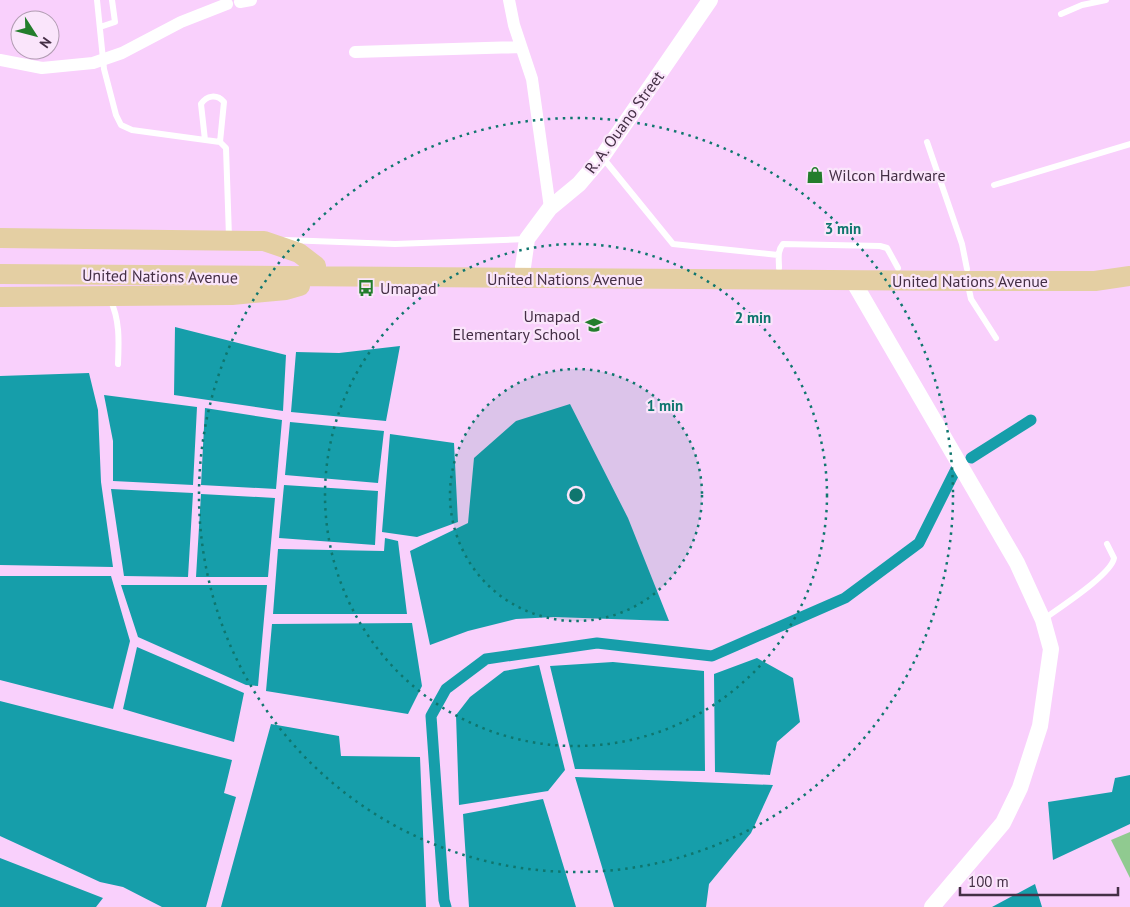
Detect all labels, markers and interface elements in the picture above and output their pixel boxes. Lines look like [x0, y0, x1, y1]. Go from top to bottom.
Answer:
north arrow [10, 10, 60, 60]
text: N [36, 34, 56, 52]
street label: R. A. Ouano Street [580, 66, 668, 177]
shop icon: Wilcon Hardware [805, 165, 825, 185]
place label: Wilcon Hardware [829, 165, 946, 185]
text: 3 min [825, 219, 861, 238]
street label: United Nations Avenue [82, 265, 238, 287]
street label: United Nations Avenue [487, 269, 643, 289]
street label: United Nations Avenue [892, 271, 1048, 291]
bus stop icon: Umapad [356, 278, 376, 298]
place label: Umapad [380, 278, 437, 298]
place label: Umapad Elementary School [453, 306, 580, 344]
text: 2 min [735, 308, 771, 327]
school or university icon: Umapad Elementary School [584, 315, 604, 335]
text: 1 min [647, 396, 683, 415]
centre of rings [567, 486, 585, 504]
scale bar [960, 864, 1118, 896]
text: 100 m [968, 872, 1009, 891]

